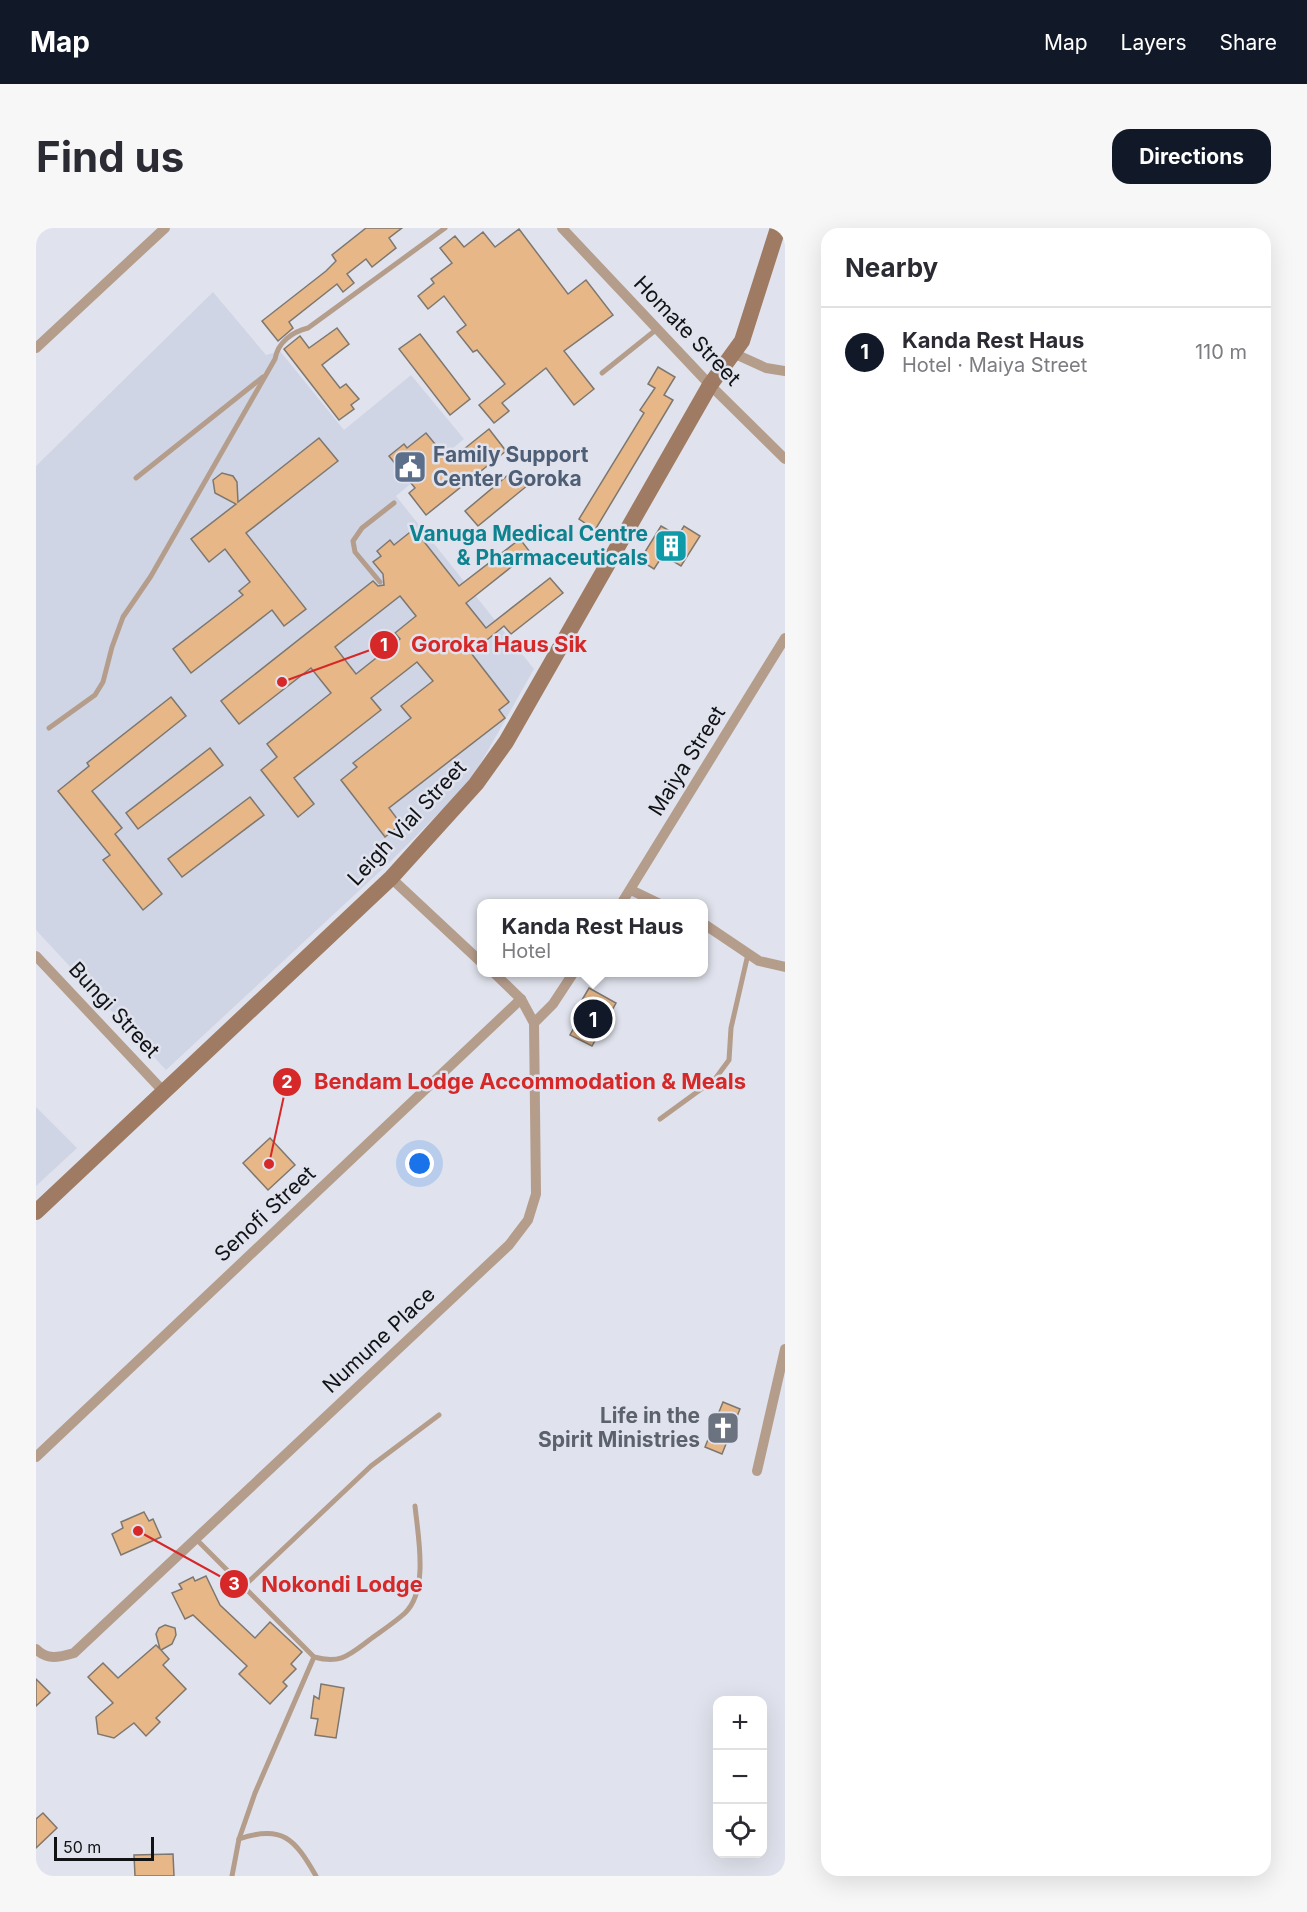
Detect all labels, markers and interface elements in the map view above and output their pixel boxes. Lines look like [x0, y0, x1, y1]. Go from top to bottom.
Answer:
text: Map [30, 25, 90, 59]
text: Map [1044, 30, 1088, 55]
text: Layers [1121, 30, 1187, 55]
text: Share [1220, 30, 1277, 55]
button: Directions [1112, 129, 1271, 184]
text: Find us [36, 131, 184, 182]
text: Nearby [845, 252, 938, 283]
street label: Homate Street [629, 271, 746, 391]
text: Kanda Rest Haus [902, 327, 1084, 353]
text: 1 [860, 340, 869, 364]
text: 110 m [1195, 340, 1247, 364]
text: Hotel · Maiya Street [902, 353, 1087, 377]
place label: Family Support Center Goroka [433, 442, 589, 491]
public building icon: Family Support Center Goroka [392, 449, 428, 485]
place label: Vanuga Medical Centre & Pharmaceuticals [409, 521, 648, 570]
building icon: Vanuga Medical Centre & Pharmaceuticals [653, 528, 689, 564]
callout: Goroka Haus Sik [369, 625, 600, 665]
text: Goroka Haus Sik [411, 631, 587, 657]
text: 1 [380, 634, 388, 655]
street label: Maiya Street [643, 701, 730, 820]
street label: Leigh Vial Street [342, 755, 471, 890]
popup [477, 899, 708, 977]
text: Kanda Rest Haus [501, 913, 684, 939]
text: Hotel [501, 939, 551, 963]
street label: Bungi Street [64, 957, 165, 1063]
pin: 1 [574, 996, 612, 1042]
callout: Bendam Lodge Accommodation & Meals [272, 1062, 758, 1102]
text: Bendam Lodge Accommodation & Meals [314, 1068, 746, 1094]
text: 2 [281, 1071, 293, 1092]
your location [405, 1149, 434, 1178]
street label: Senofi Street [209, 1161, 320, 1267]
street label: Numune Place [317, 1281, 440, 1398]
place label: Life in the Spirit Ministries [538, 1403, 700, 1452]
church icon: Life in the Spirit Ministries [705, 1410, 741, 1446]
callout: Nokondi Lodge [219, 1564, 434, 1604]
text: Nokondi Lodge [261, 1571, 423, 1597]
text: 3 [228, 1573, 240, 1594]
map controls [713, 1696, 767, 1858]
button: + [713, 1696, 767, 1750]
button: − [713, 1750, 767, 1804]
button: locate [713, 1804, 767, 1858]
scale bar [54, 1834, 154, 1862]
text: 50 m [63, 1837, 101, 1857]

